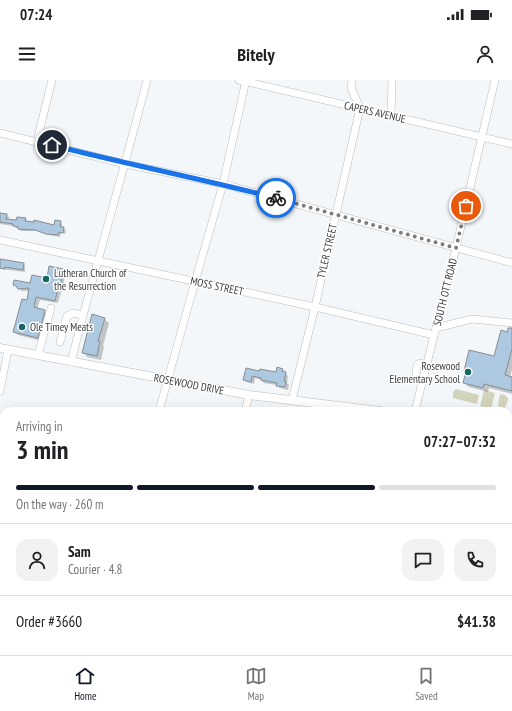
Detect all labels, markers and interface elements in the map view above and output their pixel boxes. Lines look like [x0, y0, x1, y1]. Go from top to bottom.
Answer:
text: 07:24 [20, 5, 52, 24]
icon: menu [16, 43, 38, 65]
text: Bitely [237, 43, 275, 66]
icon: person [474, 43, 496, 65]
street label: CAPERS AVENUE [343, 98, 407, 126]
pin [35, 128, 69, 162]
icon: home [41, 134, 63, 156]
courier [256, 178, 296, 218]
icon: bike [265, 187, 287, 209]
pin [449, 189, 483, 223]
icon: bag [455, 195, 477, 217]
street label: TYLER STREET [314, 222, 340, 280]
street label: SOUTH OTT ROAD [430, 257, 460, 327]
place label: Lutheran Church of the Resurrection [54, 266, 128, 293]
marker: Lutheran Church of the Resurrection [41, 274, 51, 284]
street label: MOSS STREET [189, 274, 245, 298]
place label: Ole Timey Meats [30, 320, 93, 334]
marker: Ole Timey Meats [17, 322, 27, 332]
place label: Rosewood Elementary School [390, 359, 460, 386]
marker: Rosewood Elementary School [463, 367, 473, 377]
street label: ROSEWOOD DRIVE [153, 370, 226, 398]
text: Arriving in [16, 418, 63, 435]
text: 07:27–07:32 [424, 432, 496, 451]
text: 3 min [16, 433, 69, 466]
text: On the way · 260 m [16, 496, 103, 513]
button: person [16, 539, 58, 581]
button: chat [402, 539, 444, 581]
button: phone [454, 539, 496, 581]
text: Sam [68, 542, 91, 561]
text: Courier · 4.8 [68, 561, 122, 578]
text: Order #3660 [16, 612, 82, 631]
text: $41.38 [457, 612, 496, 631]
tab: Home [74, 665, 97, 703]
tab: Map [245, 665, 267, 703]
tab: Saved [415, 665, 438, 703]

